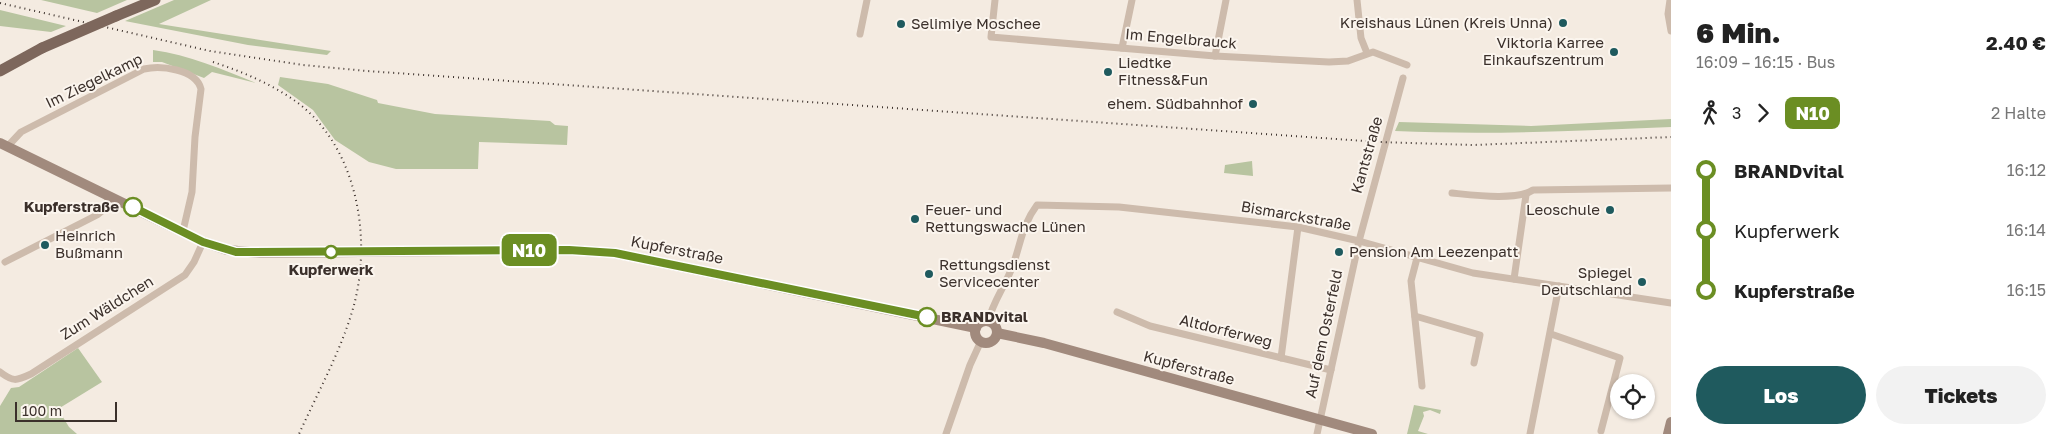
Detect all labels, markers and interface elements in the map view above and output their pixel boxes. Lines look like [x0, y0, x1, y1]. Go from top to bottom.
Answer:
place label: Kreishaus Lünen (Kreis Unna) [1340, 13, 1553, 31]
place label: Selimiye Moschee [911, 14, 1041, 32]
text: 6 Min. [1696, 16, 1781, 49]
marker: Kreishaus Lünen (Kreis Unna) [1557, 17, 1569, 29]
marker: Selimiye Moschee [895, 18, 907, 30]
street label: Im Engelbrauck [1125, 24, 1238, 52]
text: 2.40 € [1986, 31, 2046, 54]
place label: Viktoria Karree Einkaufszentrum [1483, 33, 1604, 68]
marker: Viktoria Karree Einkaufszentrum [1608, 46, 1620, 58]
street label: Im Ziegelkamp [42, 49, 145, 111]
text: 16:09 – 16:15 · Bus [1696, 52, 1835, 72]
place label: Liedtke Fitness&Fun [1118, 53, 1208, 88]
marker: Liedtke Fitness&Fun [1102, 66, 1114, 78]
place label: ehem. Südbahnhof [1107, 94, 1244, 112]
marker: ehem. Südbahnhof [1247, 98, 1259, 110]
icon: walk [1696, 99, 1724, 127]
icon: forward [1749, 99, 1777, 127]
text: N10 [1795, 102, 1830, 124]
text: 3 [1732, 103, 1741, 123]
text: 2 Halte [1991, 103, 2046, 123]
street label: Kantstraße [1346, 114, 1386, 195]
text: BRANDvital [1734, 159, 1844, 182]
text: 16:12 [2007, 160, 2046, 180]
street label: Bismarckstraße [1240, 196, 1353, 234]
place label: Kupferstraße [24, 197, 119, 215]
marker: Kupferstraße [123, 197, 143, 217]
place label: Feuer- und Rettungswache Lünen [925, 200, 1086, 235]
place label: Leoschule [1526, 200, 1600, 218]
marker: Leoschule [1604, 204, 1616, 216]
marker: Feuer- und Rettungswache Lünen [909, 213, 921, 225]
text: Kupferwerk [1734, 219, 1840, 242]
text: 16:14 [2006, 220, 2046, 240]
place label: Heinrich Bußmann [55, 226, 123, 261]
street label: Kupferstraße [630, 231, 725, 267]
line badge: N10 [500, 234, 558, 266]
marker: Heinrich Bußmann [39, 239, 51, 251]
text: N10 [512, 239, 546, 261]
place label: Pension Am Leezenpatt [1349, 242, 1518, 260]
marker: Kupferwerk [324, 245, 338, 259]
marker: Pension Am Leezenpatt [1333, 246, 1345, 258]
place label: Rettungsdienst Servicecenter [939, 255, 1050, 290]
place label: Kupferwerk [289, 260, 374, 278]
place label: Spiegel Deutschland [1541, 263, 1632, 298]
marker: Rettungsdienst Servicecenter [923, 268, 935, 280]
street label: Auf dem Osterfeld [1301, 268, 1345, 400]
street label: Zum Wäldchen [57, 271, 156, 343]
marker: Spiegel Deutschland [1636, 276, 1648, 288]
text: Kupferstraße [1734, 279, 1855, 302]
text: 16:15 [2007, 280, 2046, 300]
marker: BRANDvital [917, 307, 937, 327]
place label: BRANDvital [941, 307, 1028, 325]
street label: Altdorferweg [1178, 310, 1274, 350]
street label: Kupferstraße [1142, 346, 1237, 388]
button: Los [1696, 366, 1866, 424]
button: Tickets [1876, 366, 2046, 424]
map controls [1610, 374, 1655, 419]
button: locate [1610, 374, 1655, 419]
scale bar [15, 399, 118, 422]
text: 100 m [22, 402, 62, 419]

